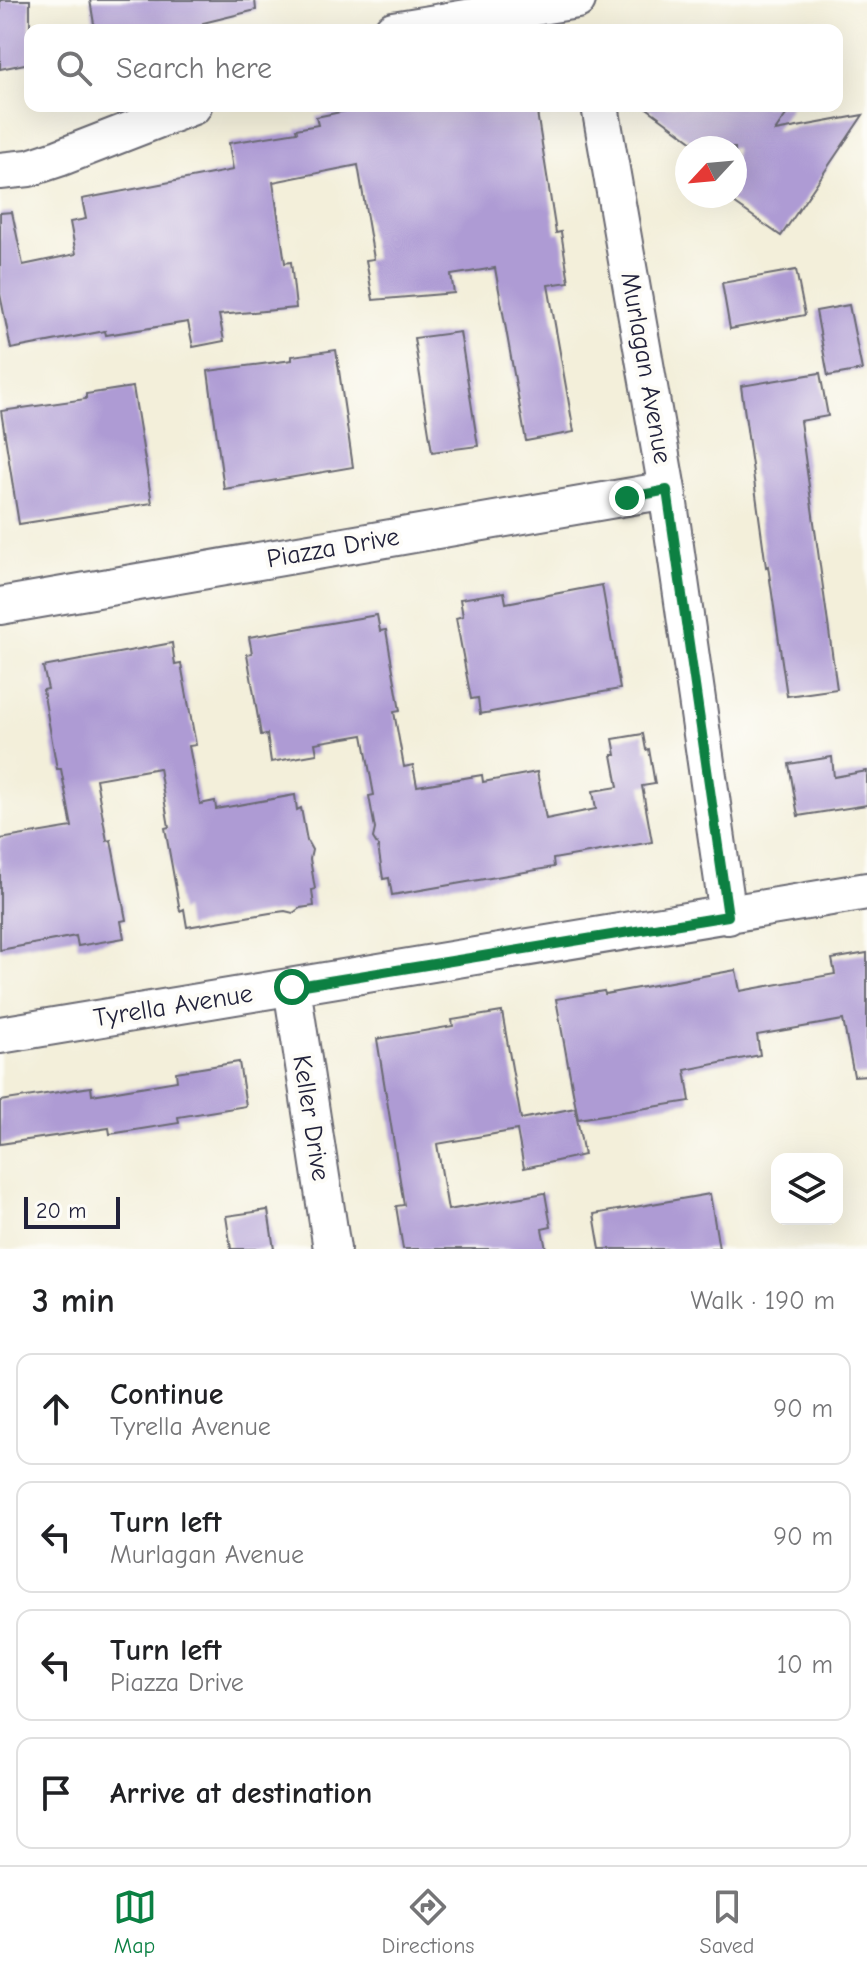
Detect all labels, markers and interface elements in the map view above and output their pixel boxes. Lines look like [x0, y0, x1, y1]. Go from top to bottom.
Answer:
search box [24, 24, 843, 112]
icon: search [52, 46, 96, 90]
text: Search here [116, 51, 272, 86]
north arrow [675, 136, 747, 208]
street label: Murlagan Avenue [614, 270, 678, 466]
route end [609, 480, 645, 516]
street label: Piazza Drive [264, 522, 402, 574]
route start [274, 969, 310, 1005]
street label: Tyrella Avenue [91, 979, 255, 1033]
street label: Keller Drive [286, 1053, 336, 1183]
map controls [771, 1153, 843, 1225]
button: layers [771, 1153, 843, 1225]
scale bar [24, 1193, 120, 1229]
text: 20 m [36, 1198, 86, 1224]
text: 3 min [32, 1281, 115, 1321]
text: Walk · 190 m [690, 1286, 835, 1316]
text: Continue [110, 1377, 224, 1412]
icon: ahead [34, 1387, 78, 1431]
text: 90 m [773, 1394, 833, 1424]
text: Tyrella Avenue [110, 1412, 271, 1442]
text: Turn left [110, 1505, 222, 1540]
icon: left [34, 1515, 78, 1559]
text: 90 m [773, 1522, 833, 1552]
text: Murlagan Avenue [110, 1540, 304, 1570]
text: Turn left [110, 1633, 222, 1668]
icon: left [34, 1643, 78, 1687]
text: 10 m [777, 1650, 833, 1680]
text: Piazza Drive [110, 1668, 244, 1698]
icon: arrive [34, 1771, 78, 1815]
text: Arrive at destination [110, 1776, 372, 1811]
tab: Map [113, 1885, 157, 1959]
tab: Directions [382, 1885, 475, 1959]
tab: Saved [700, 1885, 754, 1959]

